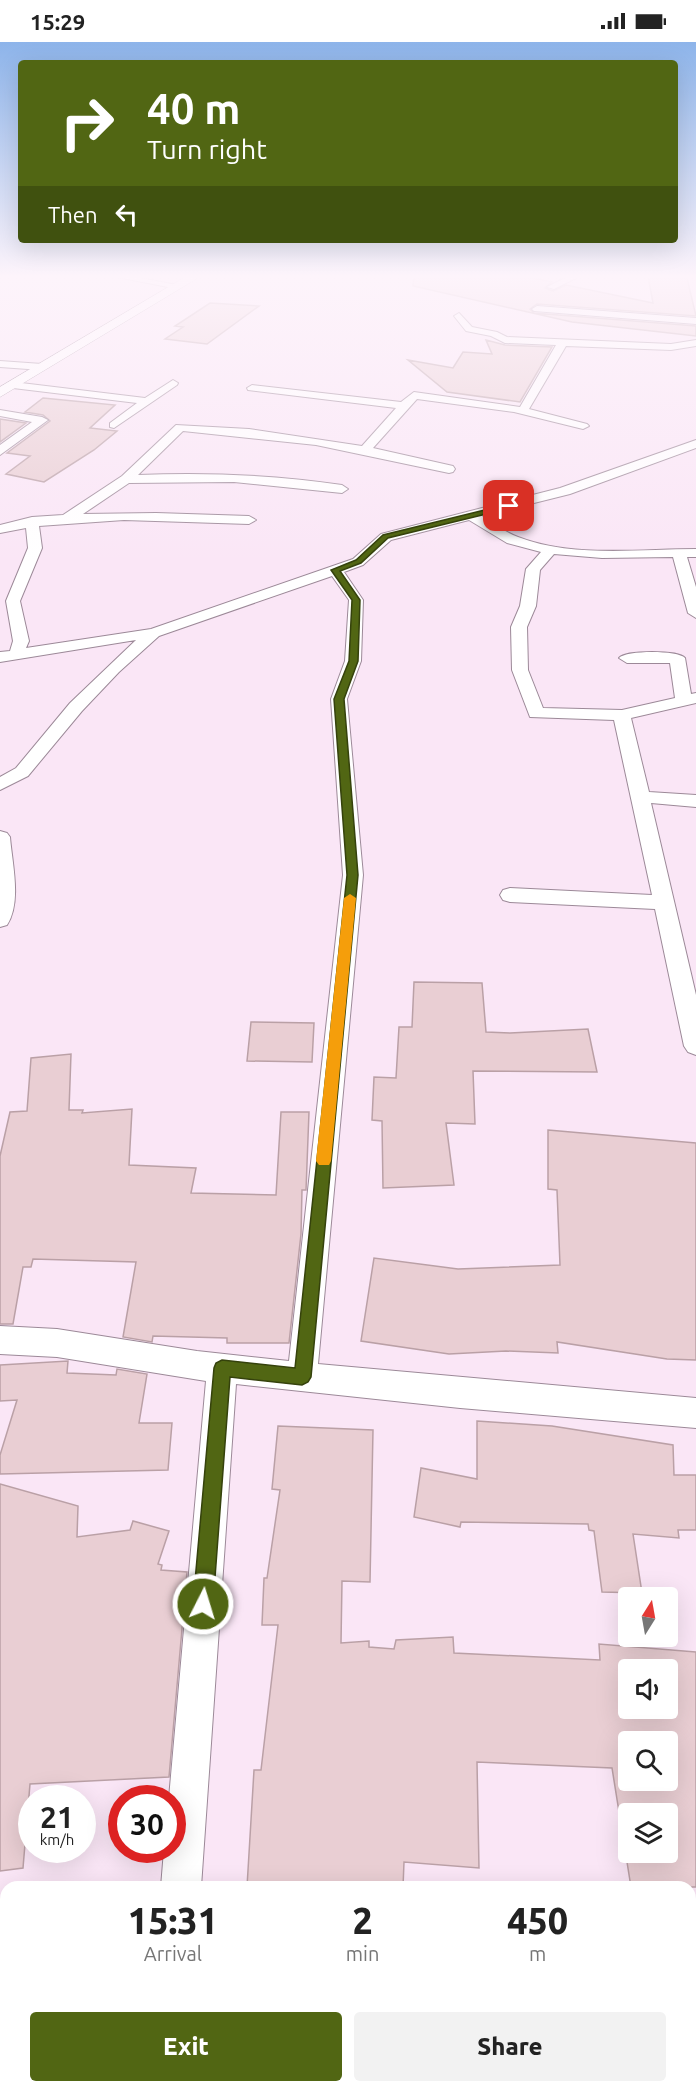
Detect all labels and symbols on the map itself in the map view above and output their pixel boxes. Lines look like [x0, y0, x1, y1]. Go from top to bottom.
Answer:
pin [483, 480, 534, 531]
position arrow [171, 1572, 235, 1636]
north arrow [618, 1587, 678, 1647]
speed limit sign: 30 [108, 1785, 186, 1863]

